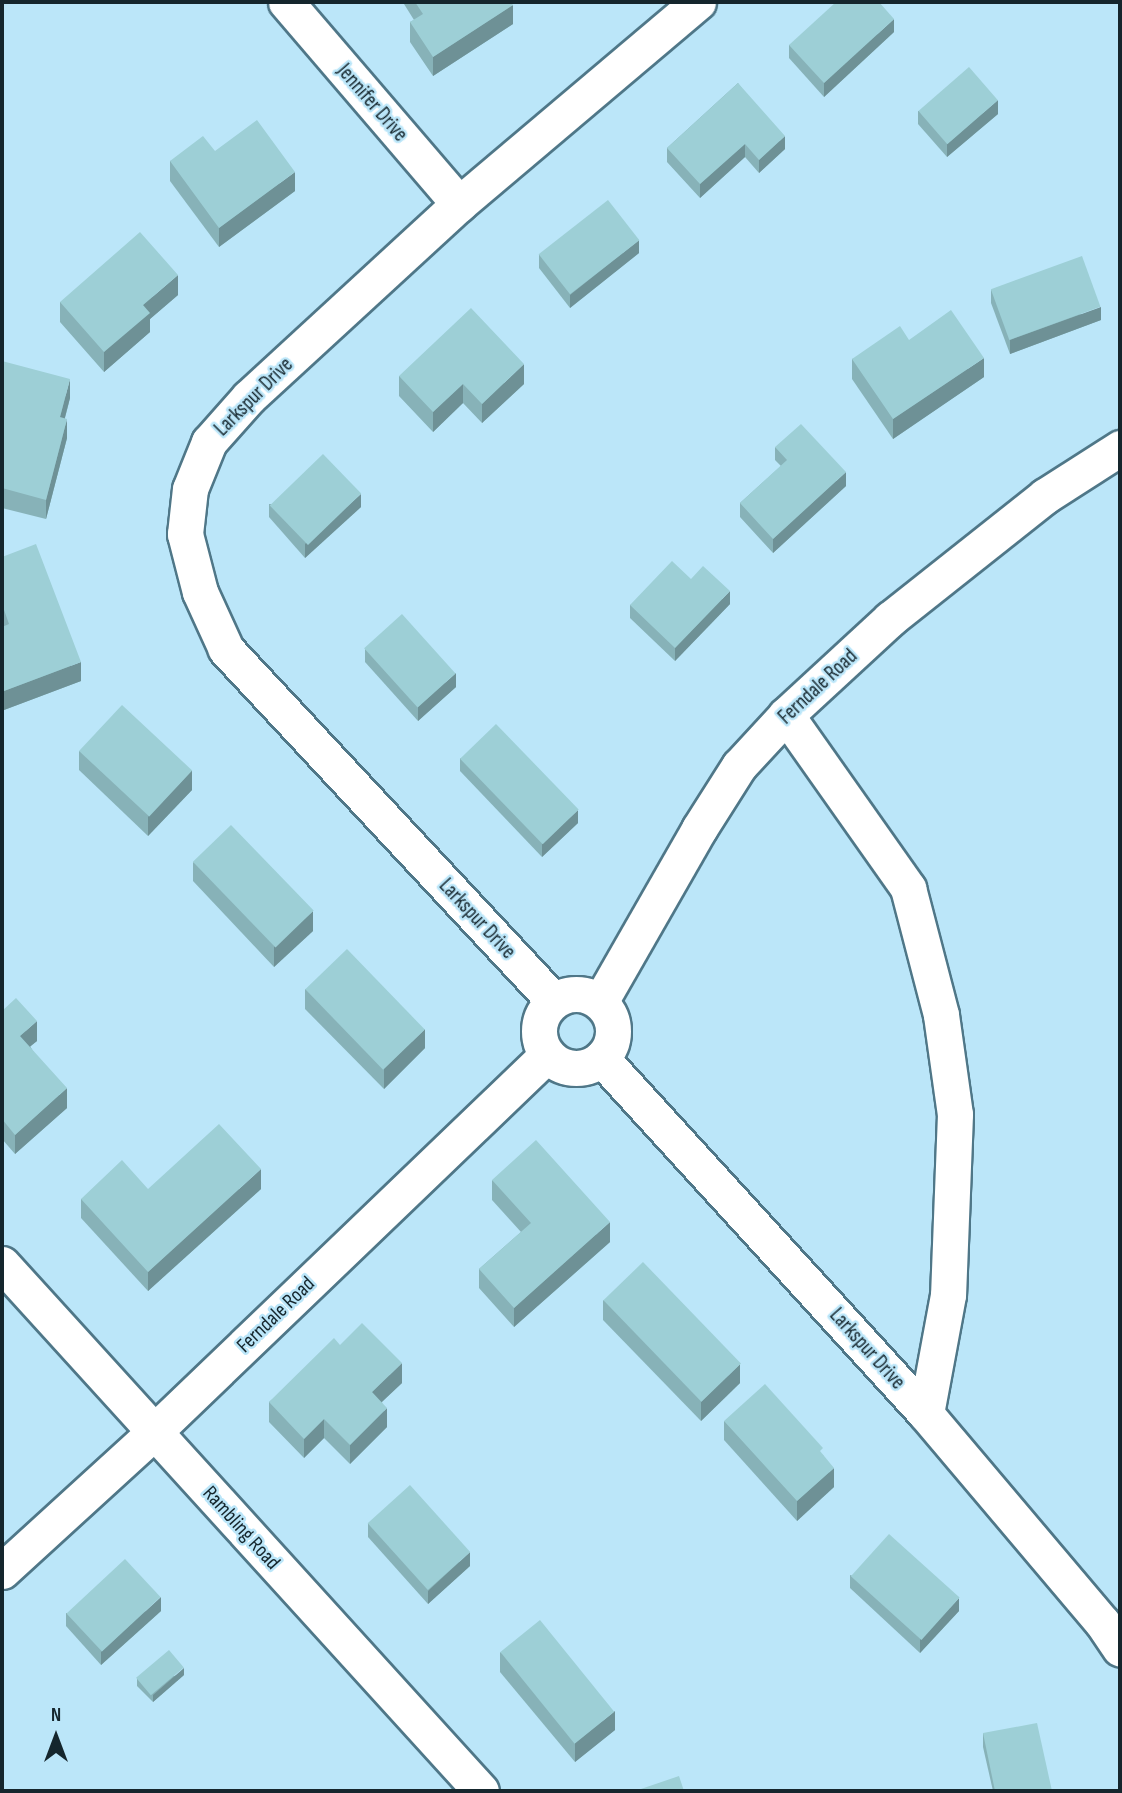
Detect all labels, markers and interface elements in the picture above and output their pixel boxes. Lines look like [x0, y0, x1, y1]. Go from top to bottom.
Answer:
street label: Jennifer Drive [331, 59, 413, 147]
street label: Larkspur Drive [210, 353, 298, 441]
street label: Ferndale Road [773, 644, 863, 730]
street label: Larkspur Drive [433, 874, 521, 964]
street label: Ferndale Road [232, 1272, 320, 1358]
street label: Larkspur Drive [824, 1303, 910, 1395]
street label: Rambling Road [197, 1481, 285, 1575]
north arrow [21, 1702, 91, 1772]
text: N [51, 1704, 61, 1727]

